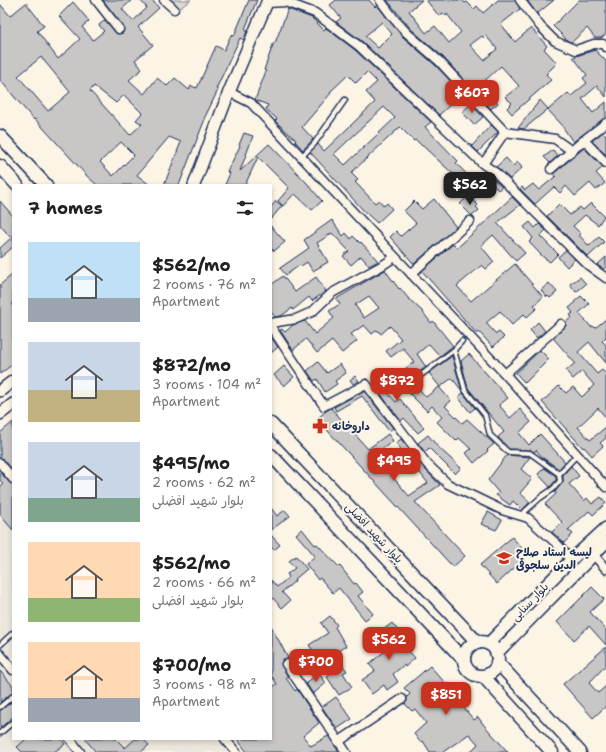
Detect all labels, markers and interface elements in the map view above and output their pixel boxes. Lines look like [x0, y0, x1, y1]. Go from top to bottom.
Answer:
pin: $607 [448, 80, 496, 114]
text: $607 [454, 84, 490, 101]
pin: $562 [446, 172, 494, 206]
text: $562 [453, 176, 487, 193]
text: 7 homes [28, 197, 103, 219]
icon: filters [234, 197, 256, 219]
text: $562/mo [152, 254, 230, 276]
icon: home [60, 258, 108, 306]
text: 2 rooms · 76 m² [152, 276, 256, 293]
text: Apartment [152, 293, 220, 310]
text: $872/mo [152, 354, 231, 376]
icon: home [60, 358, 108, 406]
pin: $872 [373, 368, 421, 402]
text: $872 [379, 372, 415, 389]
text: 3 rooms · 104 m² [152, 376, 261, 393]
text: Apartment [152, 393, 220, 410]
pharmacy icon: داروخانه [311, 417, 329, 435]
place label: داروخانه [332, 419, 370, 434]
pin: $495 [370, 448, 418, 482]
text: $495/mo [152, 452, 230, 474]
text: $495 [377, 452, 411, 469]
icon: home [60, 458, 108, 506]
text: 2 rooms · 62 m² [152, 474, 256, 491]
text: بلوار شهید افضلی [152, 492, 244, 509]
street label: بلوار شهید افضلی [342, 499, 406, 567]
place label: لیسه استاد صلاح الدین سلجوقی [516, 545, 592, 573]
school or university icon: لیسه استاد صلاح الدین سلجوقی [495, 549, 513, 567]
text: $562/mo [152, 552, 230, 574]
icon: home [60, 558, 108, 606]
text: 2 rooms · 66 m² [152, 574, 256, 591]
street label: بلوار سنایی [508, 580, 552, 624]
text: بلوار شهید افضلی [152, 592, 244, 609]
pin: $562 [365, 627, 413, 661]
text: $562 [372, 631, 406, 648]
pin: $700 [292, 649, 340, 683]
text: $700 [298, 653, 334, 670]
text: $700/mo [152, 654, 231, 676]
icon: home [60, 658, 108, 706]
text: 3 rooms · 98 m² [152, 676, 256, 693]
pin: $851 [422, 682, 470, 716]
text: $851 [430, 686, 462, 703]
text: Apartment [152, 693, 220, 710]

